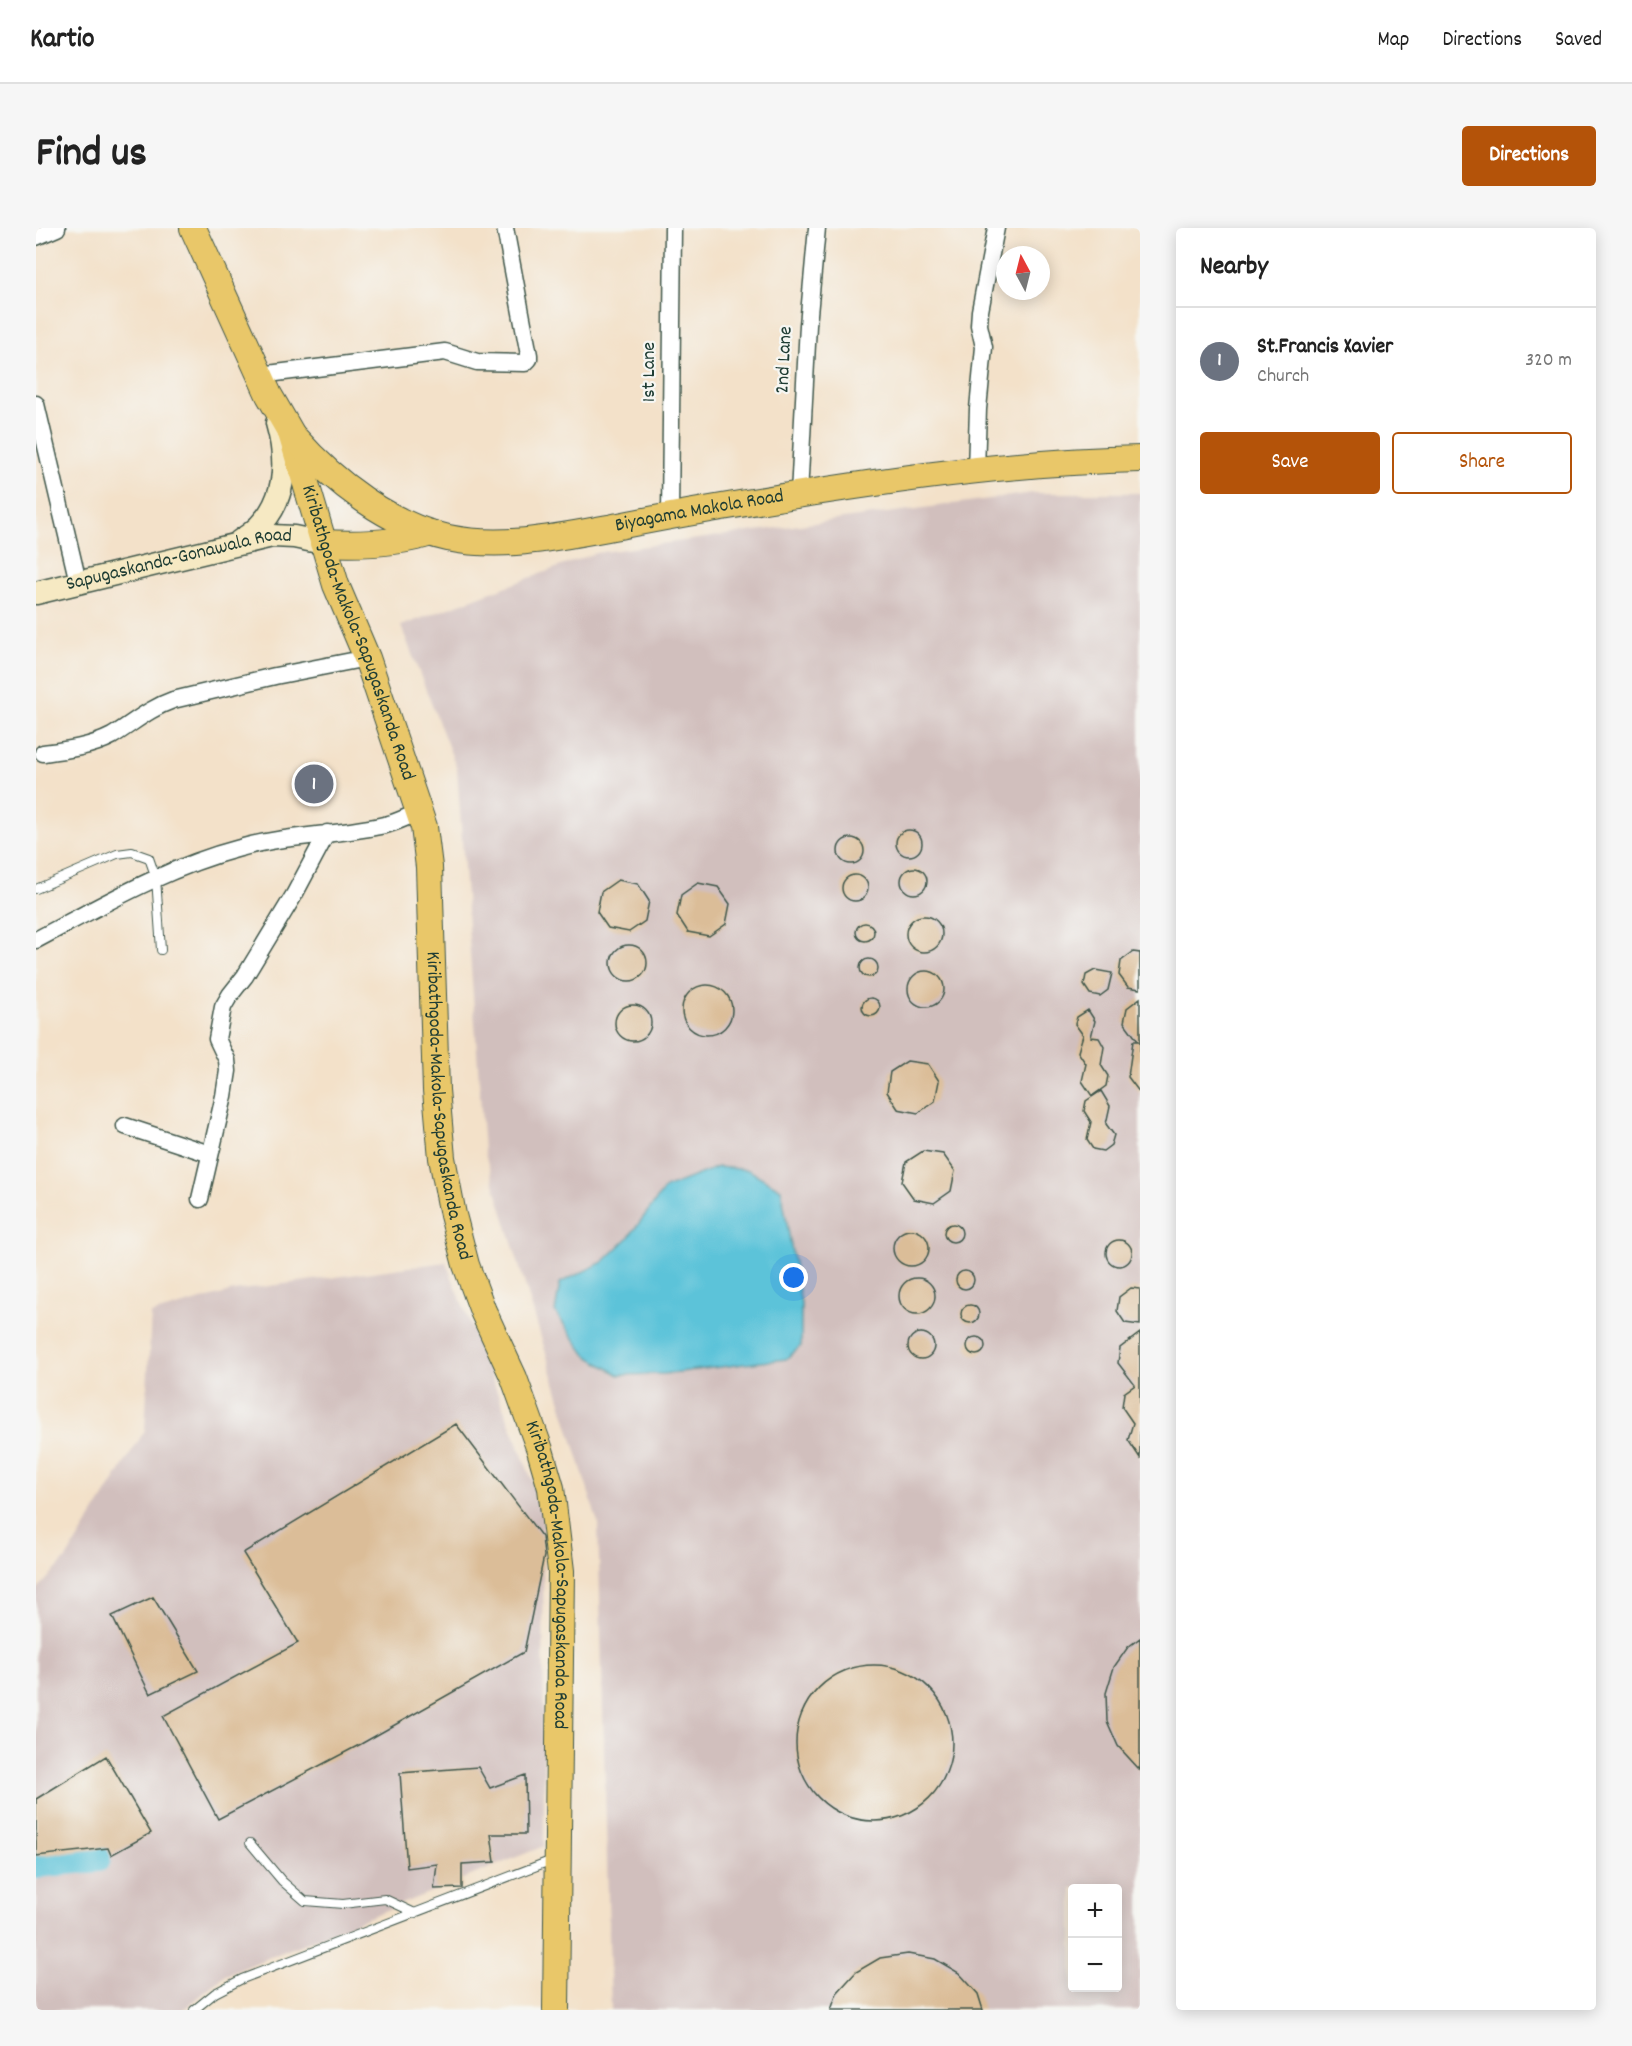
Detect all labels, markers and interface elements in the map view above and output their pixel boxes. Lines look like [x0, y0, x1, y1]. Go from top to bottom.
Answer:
text: Kartio [30, 21, 94, 61]
text: Map [1378, 26, 1409, 56]
text: Directions [1442, 26, 1522, 56]
text: Saved [1555, 26, 1602, 56]
text: Find us [36, 126, 147, 186]
button: Directions [1462, 126, 1596, 186]
north arrow [996, 246, 1050, 300]
text: Nearby [1200, 249, 1268, 286]
street label: 2nd Lane [769, 325, 801, 394]
text: St.Francis Xavier [1257, 332, 1393, 363]
street label: 1st Lane [636, 342, 664, 402]
text: 1 [1217, 347, 1222, 375]
text: 320 m [1525, 347, 1572, 375]
text: Church [1257, 363, 1309, 391]
button: Save [1200, 432, 1380, 494]
button: Share [1392, 432, 1572, 494]
street label: Kiribathgoda-Makola-Sapugaskanda Road [293, 482, 421, 784]
street label: Biyagama Makola Road [613, 483, 786, 540]
street label: Sapugaskanda-Gonawala Road [63, 522, 292, 599]
pin: 1 [294, 762, 334, 806]
street label: Kiribathgoda-Makola-Sapugaskanda Road [418, 951, 478, 1263]
your location [779, 1263, 808, 1292]
street label: Kiribathgoda-Makola-Sapugaskanda Road [517, 1417, 575, 1729]
map controls [1068, 1884, 1122, 1992]
button: + [1068, 1884, 1122, 1938]
button: − [1068, 1938, 1122, 1992]

